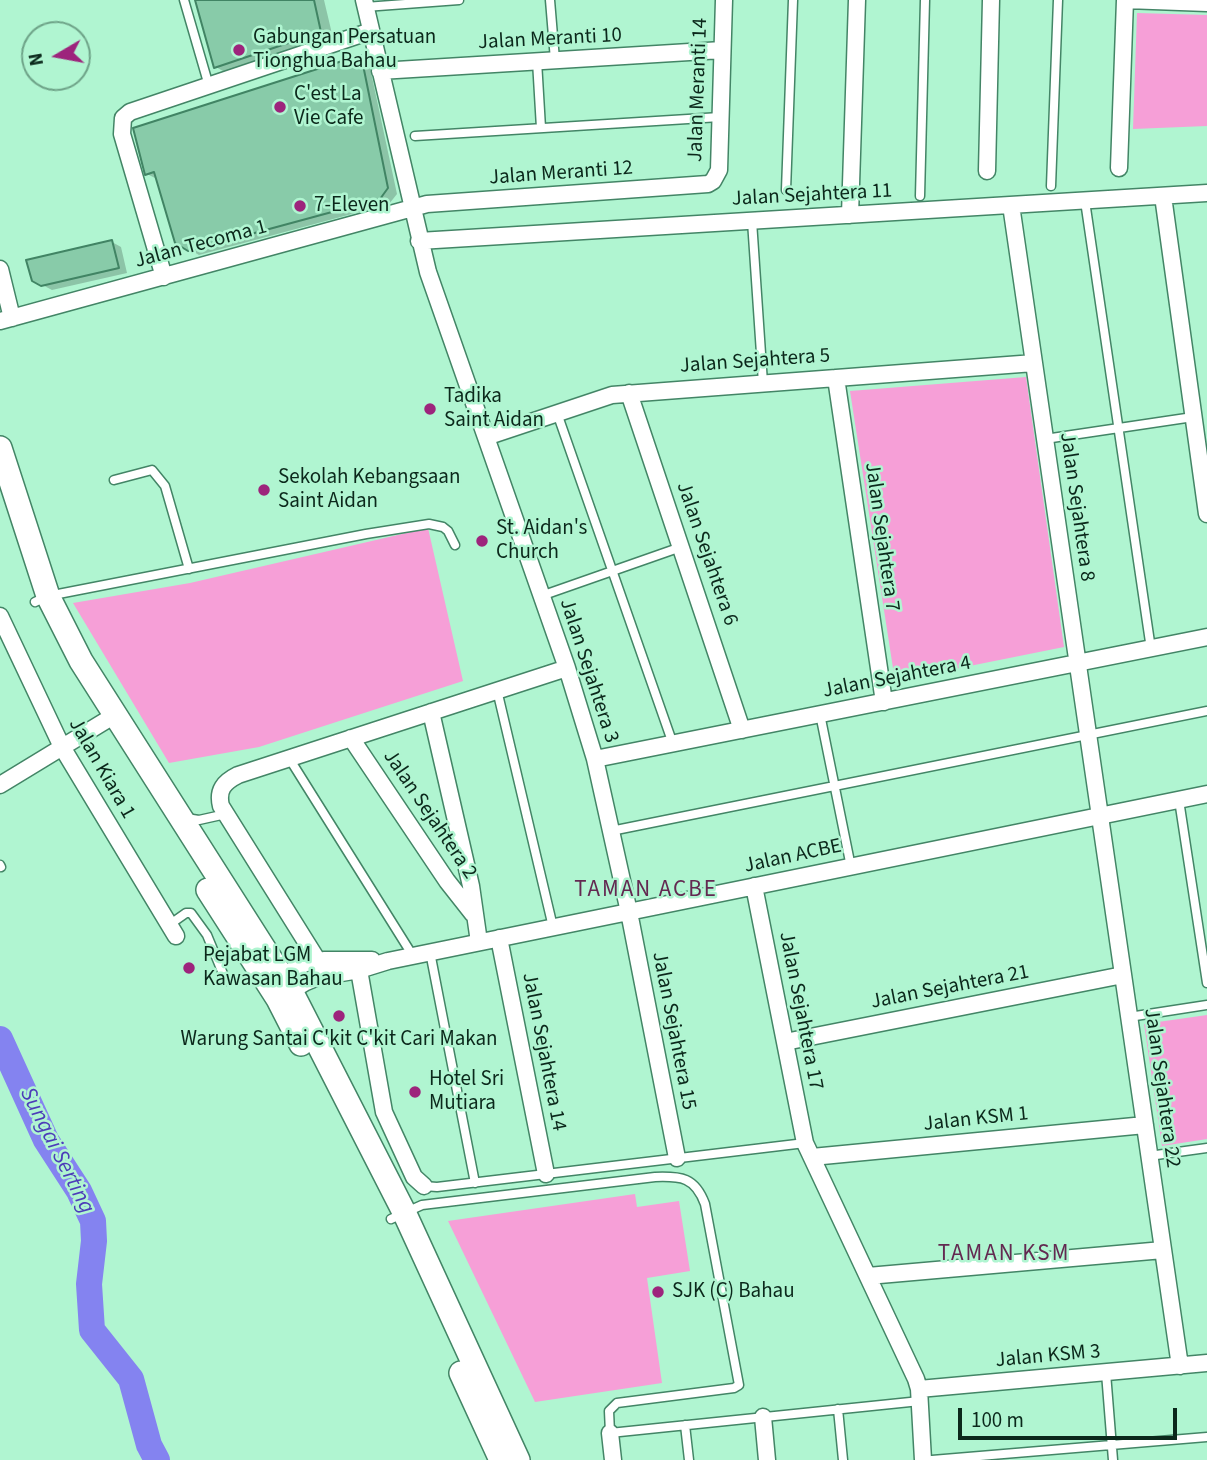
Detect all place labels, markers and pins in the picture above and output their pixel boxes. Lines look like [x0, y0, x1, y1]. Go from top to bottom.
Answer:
place label: Gabungan Persatuan Tionghua Bahau [253, 25, 436, 75]
marker: Gabungan Persatuan Tionghua Bahau [231, 42, 247, 58]
place label: C'est La Vie Cafe [294, 82, 364, 132]
marker: C'est La Vie Cafe [272, 99, 288, 115]
place label: 7-Eleven [314, 193, 390, 219]
marker: 7-Eleven [292, 198, 308, 214]
place label: Tadika Saint Aidan [444, 384, 544, 434]
marker: Tadika Saint Aidan [422, 401, 438, 417]
place label: Sekolah Kebangsaan Saint Aidan [278, 465, 460, 515]
marker: Sekolah Kebangsaan Saint Aidan [256, 482, 272, 498]
place label: St. Aidan's Church [496, 516, 587, 566]
marker: St. Aidan's Church [474, 533, 490, 549]
place label: Pejabat LGM Kawasan Bahau [203, 943, 343, 993]
marker: Pejabat LGM Kawasan Bahau [181, 960, 197, 976]
marker: Warung Santai C'kit C'kit Cari Makan [331, 1008, 347, 1024]
place label: Warung Santai C'kit C'kit Cari Makan [180, 1027, 498, 1053]
place label: Hotel Sri Mutiara [429, 1067, 504, 1117]
marker: Hotel Sri Mutiara [407, 1084, 423, 1100]
place label: SJK (C) Bahau [672, 1279, 795, 1305]
marker: SJK (C) Bahau [650, 1284, 666, 1300]

